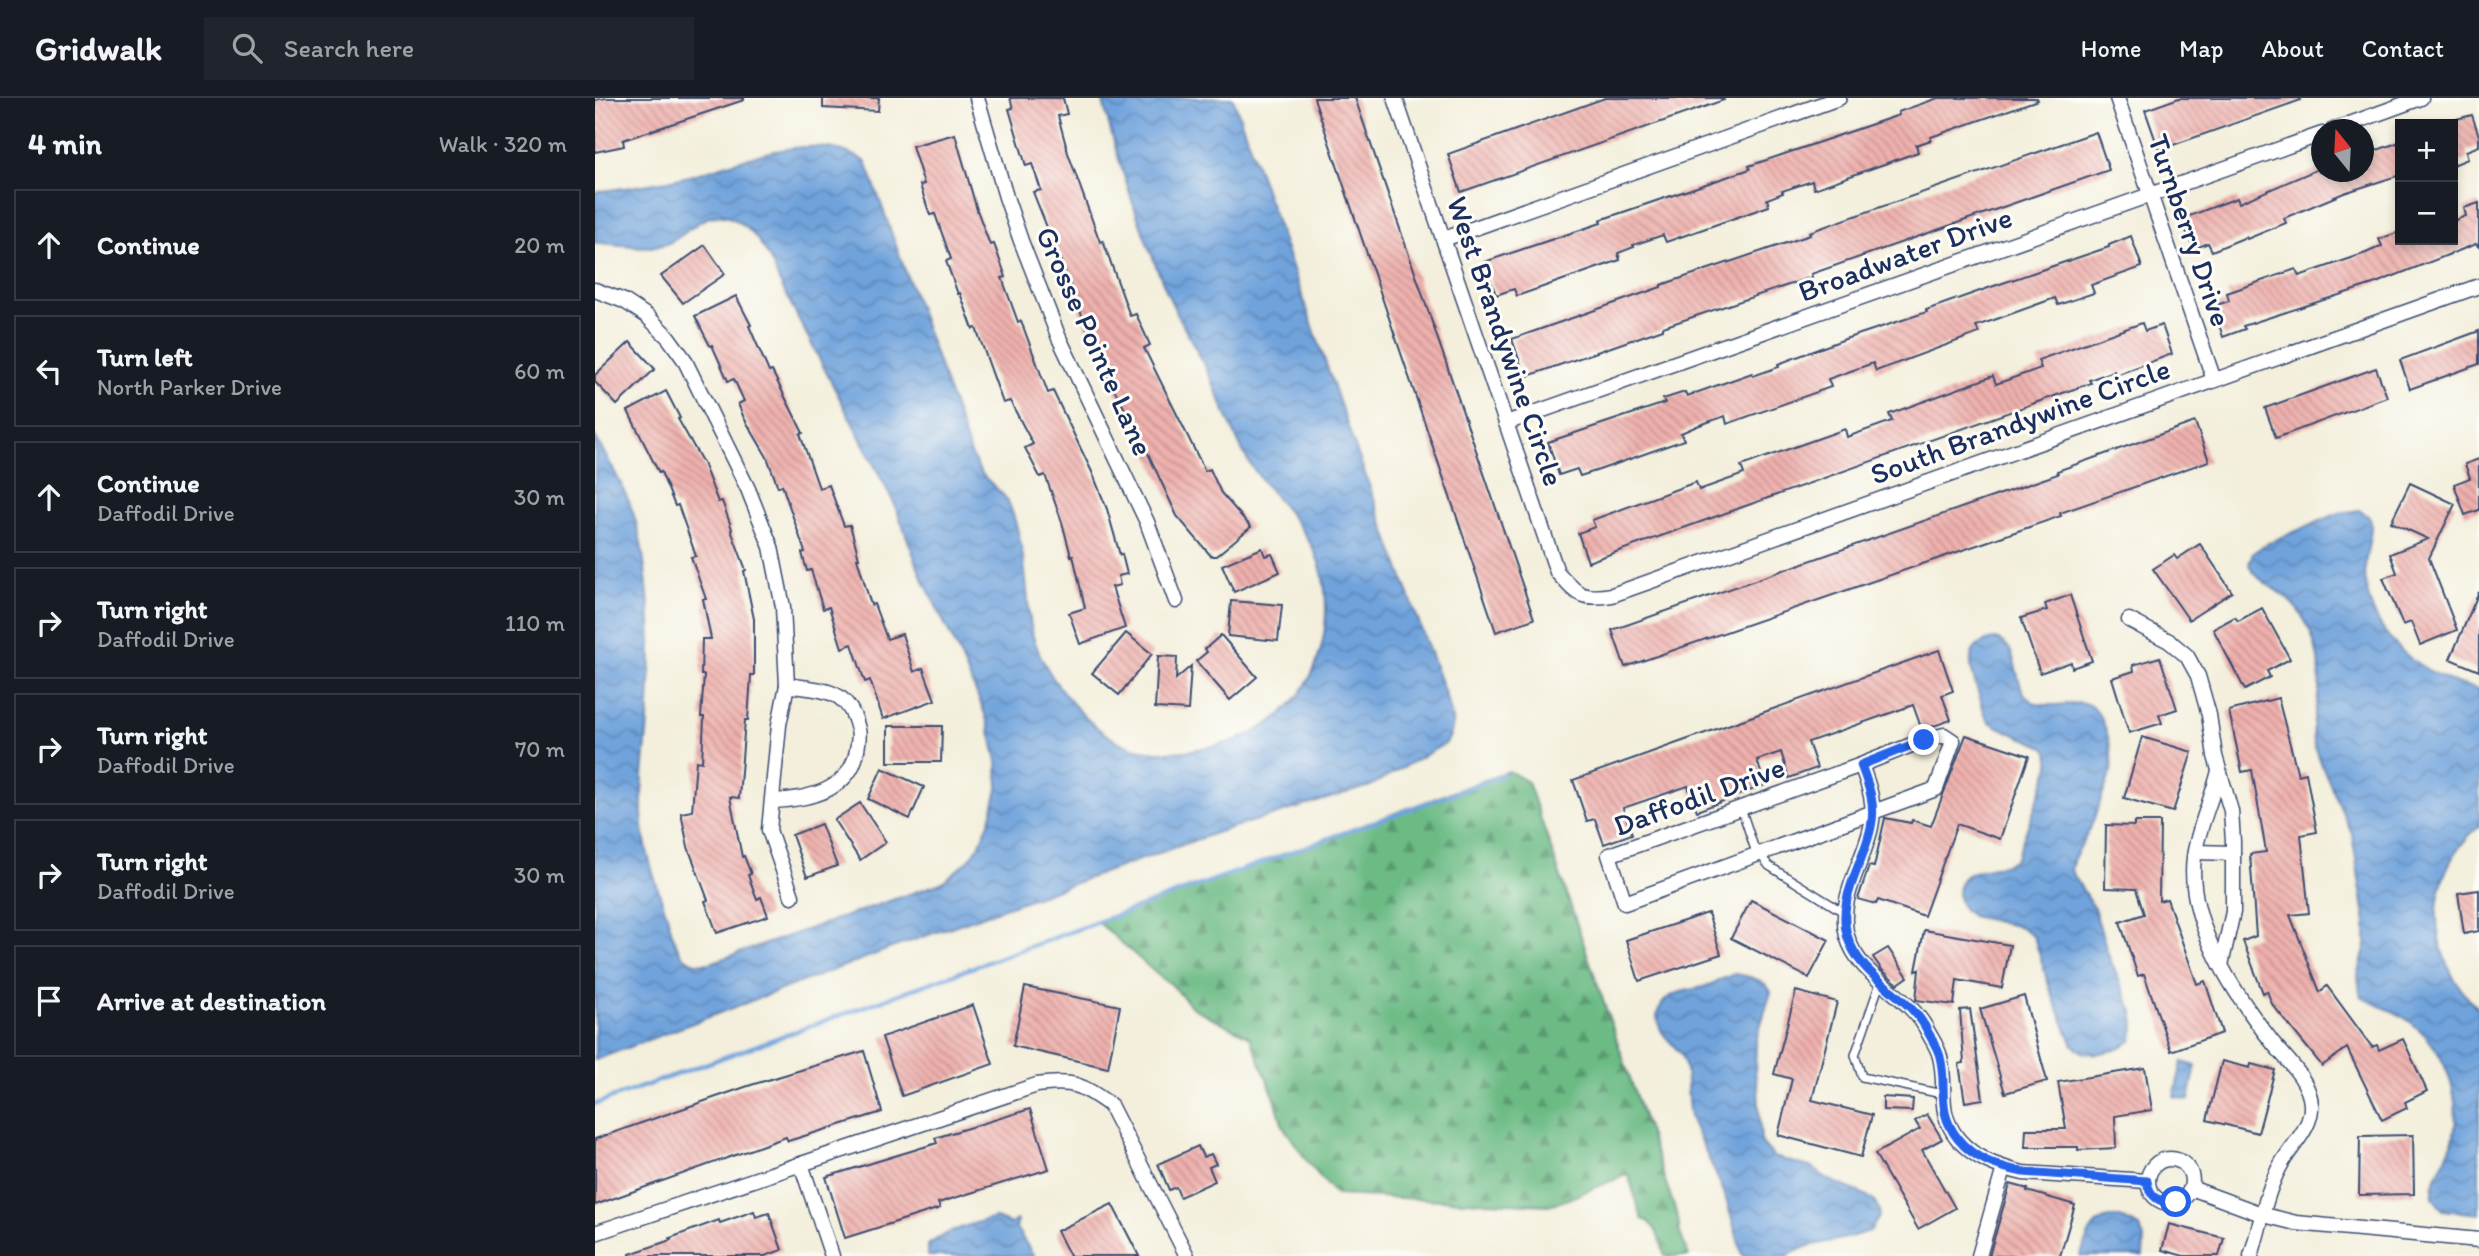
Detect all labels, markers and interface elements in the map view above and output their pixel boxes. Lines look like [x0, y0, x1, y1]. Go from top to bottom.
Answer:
search box [204, 17, 694, 80]
text: Gridwalk [35, 29, 162, 68]
icon: search [228, 29, 266, 67]
text: Search here [284, 32, 414, 64]
text: Home [2081, 34, 2141, 63]
text: Map [2179, 34, 2223, 63]
text: About [2261, 34, 2324, 63]
text: Contact [2362, 34, 2444, 63]
north arrow [2311, 119, 2374, 182]
map controls [2395, 119, 2458, 245]
button: + [2395, 119, 2458, 182]
text: 4 min [28, 125, 102, 162]
street label: Turnberry Drive [2140, 129, 2240, 331]
text: Walk · 320 m [439, 130, 567, 158]
button: − [2395, 182, 2458, 245]
street label: West Brandywine Circle [1439, 191, 1573, 491]
street label: Broadwater Drive [1793, 198, 2017, 310]
street label: Grosse Pointe Lane [1028, 221, 1162, 461]
icon: ahead [30, 226, 68, 264]
text: Continue [97, 229, 200, 261]
text: 20 m [514, 231, 565, 259]
text: Turn left [97, 341, 193, 373]
street label: South Brandywine Circle [1865, 350, 2175, 492]
icon: left [30, 352, 68, 390]
text: 60 m [514, 357, 565, 385]
text: North Parker Drive [97, 373, 282, 401]
text: Continue [97, 467, 200, 499]
icon: ahead [30, 478, 68, 516]
text: 30 m [514, 483, 565, 511]
text: Daffodil Drive [97, 499, 235, 527]
text: Turn right [97, 593, 208, 625]
icon: right [30, 604, 68, 642]
text: 110 m [505, 609, 565, 637]
text: Daffodil Drive [97, 625, 235, 653]
text: Turn right [97, 719, 208, 751]
route end [1908, 724, 1939, 755]
icon: right [30, 730, 68, 768]
text: 70 m [515, 735, 565, 763]
street label: Daffodil Drive [1608, 748, 1790, 844]
text: Daffodil Drive [97, 751, 235, 779]
text: Turn right [97, 845, 208, 877]
icon: right [30, 856, 68, 894]
text: 30 m [514, 861, 565, 889]
text: Daffodil Drive [97, 877, 235, 905]
icon: arrive [30, 982, 68, 1020]
text: Arrive at destination [97, 985, 326, 1017]
route start [2160, 1186, 2191, 1217]

